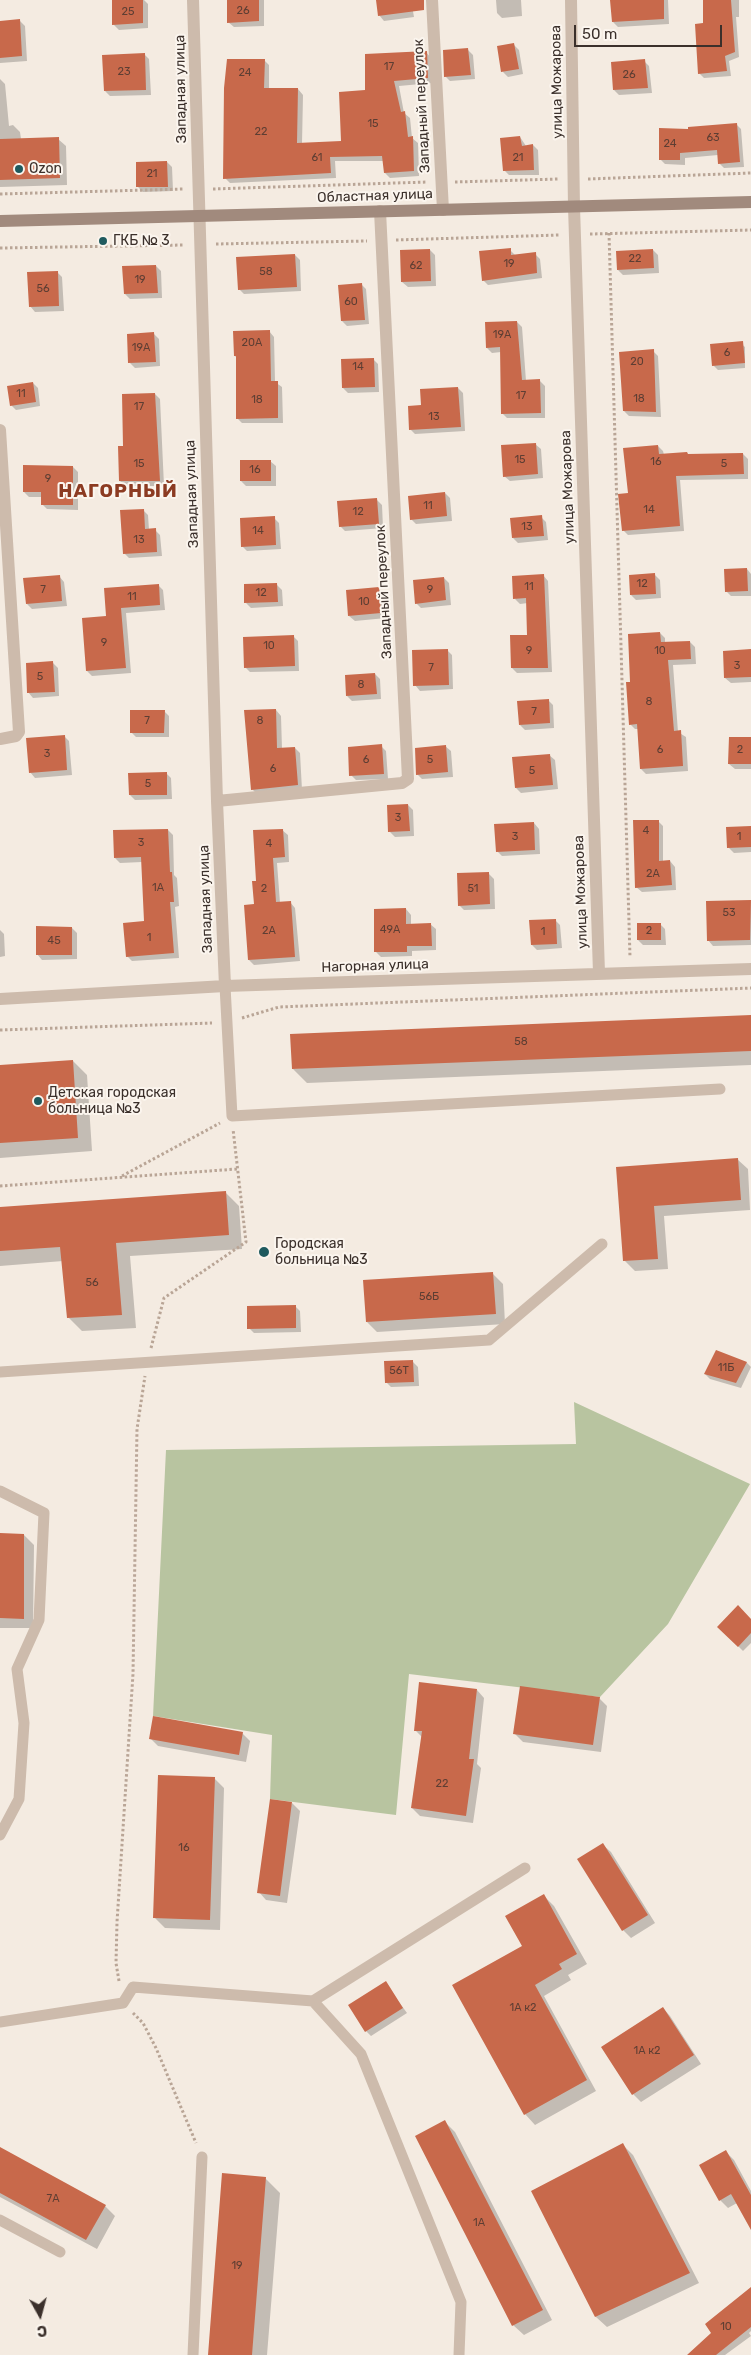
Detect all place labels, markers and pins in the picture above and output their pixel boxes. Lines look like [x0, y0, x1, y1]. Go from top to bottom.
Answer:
place label: Ozon [29, 161, 62, 177]
marker: Ozon [13, 163, 25, 175]
place label: ГКБ № 3 [113, 233, 170, 249]
marker: ГКБ № 3 [97, 235, 109, 247]
place label: Детская городская больница №3 [48, 1085, 176, 1118]
marker: Детская городская больница №3 [32, 1095, 44, 1107]
place label: Городская больница №3 [275, 1236, 368, 1268]
marker: Городская больница №3 [257, 1245, 271, 1259]

